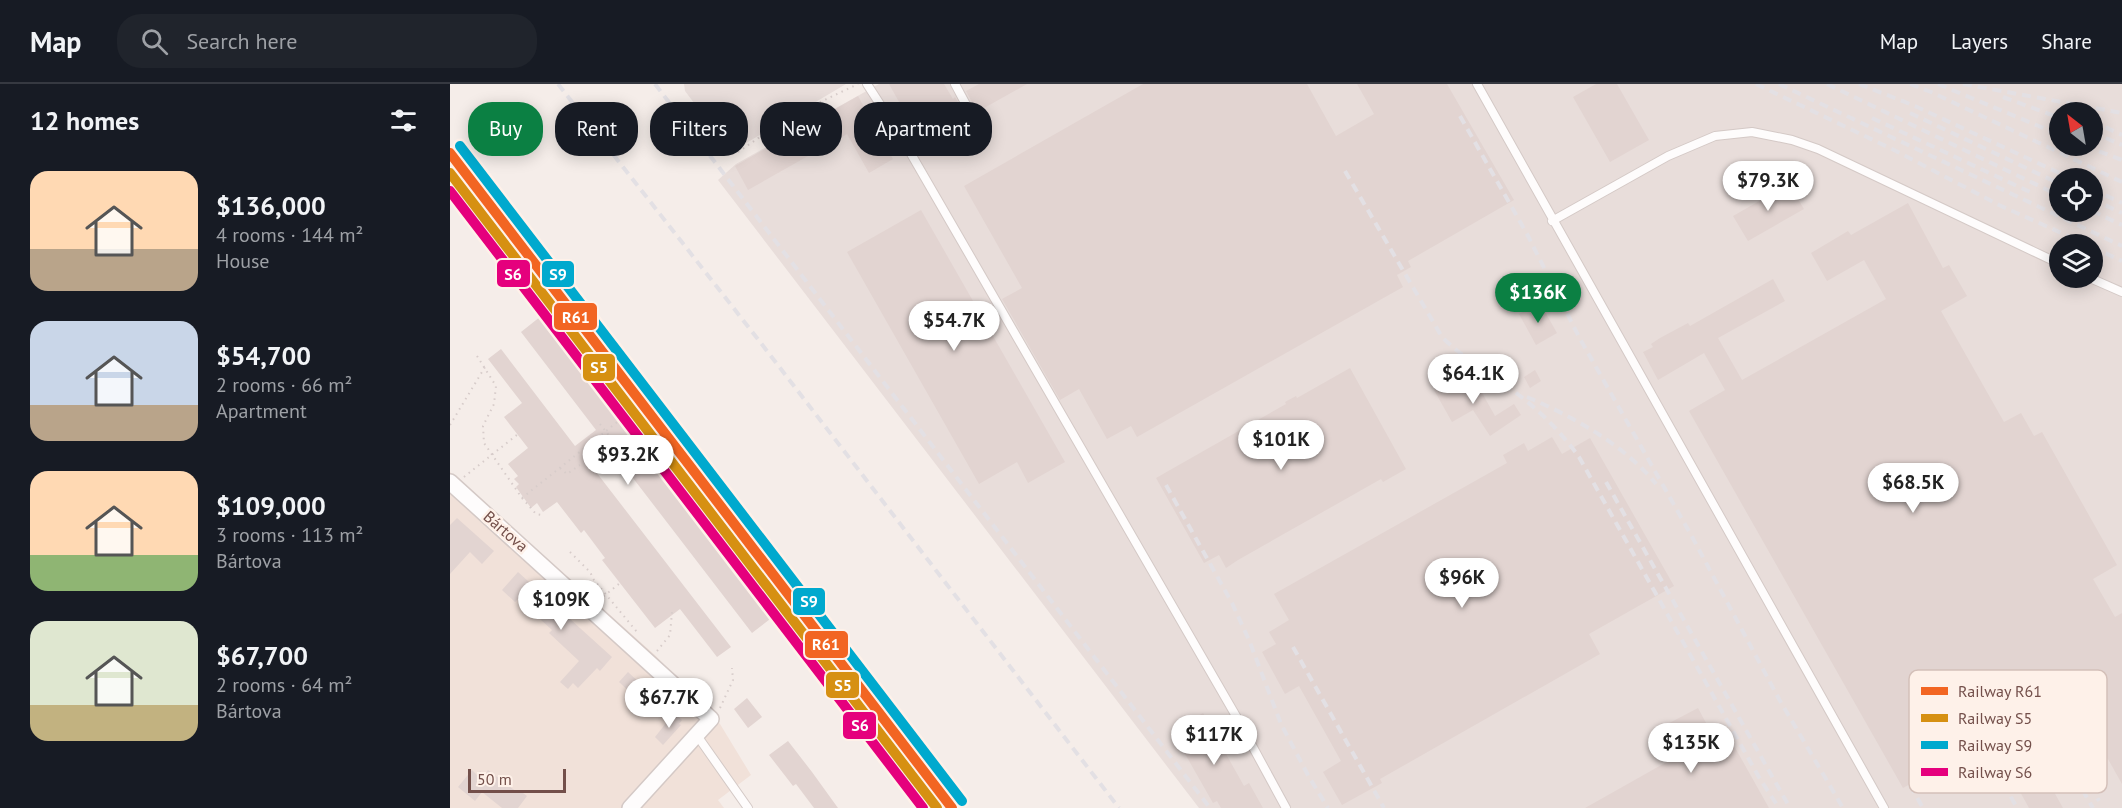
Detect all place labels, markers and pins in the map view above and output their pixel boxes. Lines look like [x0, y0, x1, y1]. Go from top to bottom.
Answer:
pin: $79.3K [1719, 161, 1817, 212]
pin: $136K [1496, 273, 1580, 324]
pin: $54.7K [905, 301, 1003, 352]
pin: $64.1K [1424, 354, 1522, 405]
pin: $101K [1239, 420, 1323, 471]
pin: $93.2K [579, 435, 677, 486]
pin: $68.5K [1864, 463, 1962, 514]
pin: $96K [1426, 558, 1498, 609]
pin: $109K [519, 580, 603, 631]
pin: $67.7K [620, 678, 718, 729]
pin: $117K [1172, 715, 1256, 766]
pin: $135K [1649, 723, 1733, 774]

